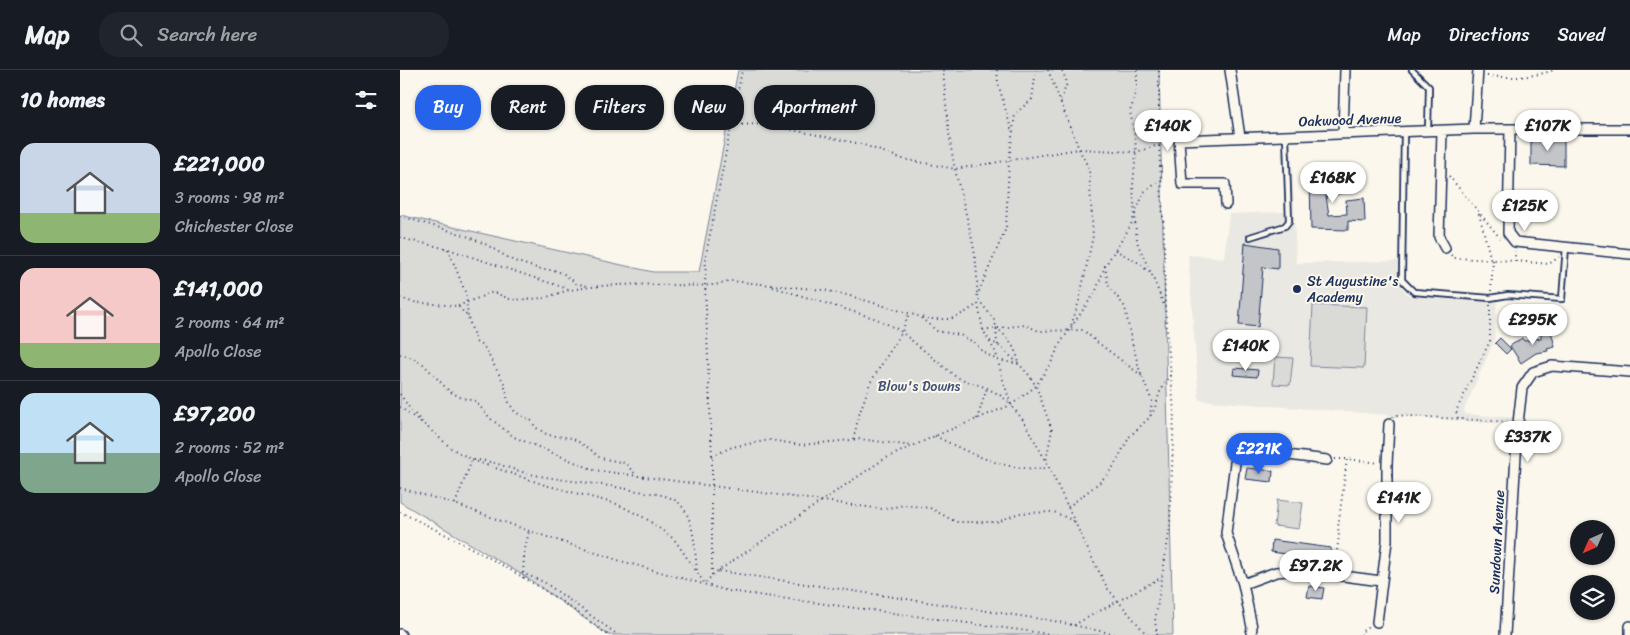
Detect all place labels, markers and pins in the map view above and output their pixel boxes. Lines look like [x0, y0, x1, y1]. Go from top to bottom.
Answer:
pin: £140K [1133, 109, 1203, 152]
pin: £107K [1513, 109, 1583, 152]
pin: £168K [1298, 162, 1368, 204]
pin: £125K [1490, 190, 1560, 232]
place label: St Augustine's Academy [1306, 269, 1399, 310]
marker: St Augustine's Academy [1291, 283, 1303, 295]
pin: £295K [1498, 304, 1568, 346]
pin: £140K [1211, 330, 1281, 372]
pin: £337K [1493, 420, 1563, 463]
pin: £221K [1224, 432, 1294, 475]
pin: £141K [1364, 482, 1434, 524]
pin: £97.2K [1275, 550, 1357, 592]

